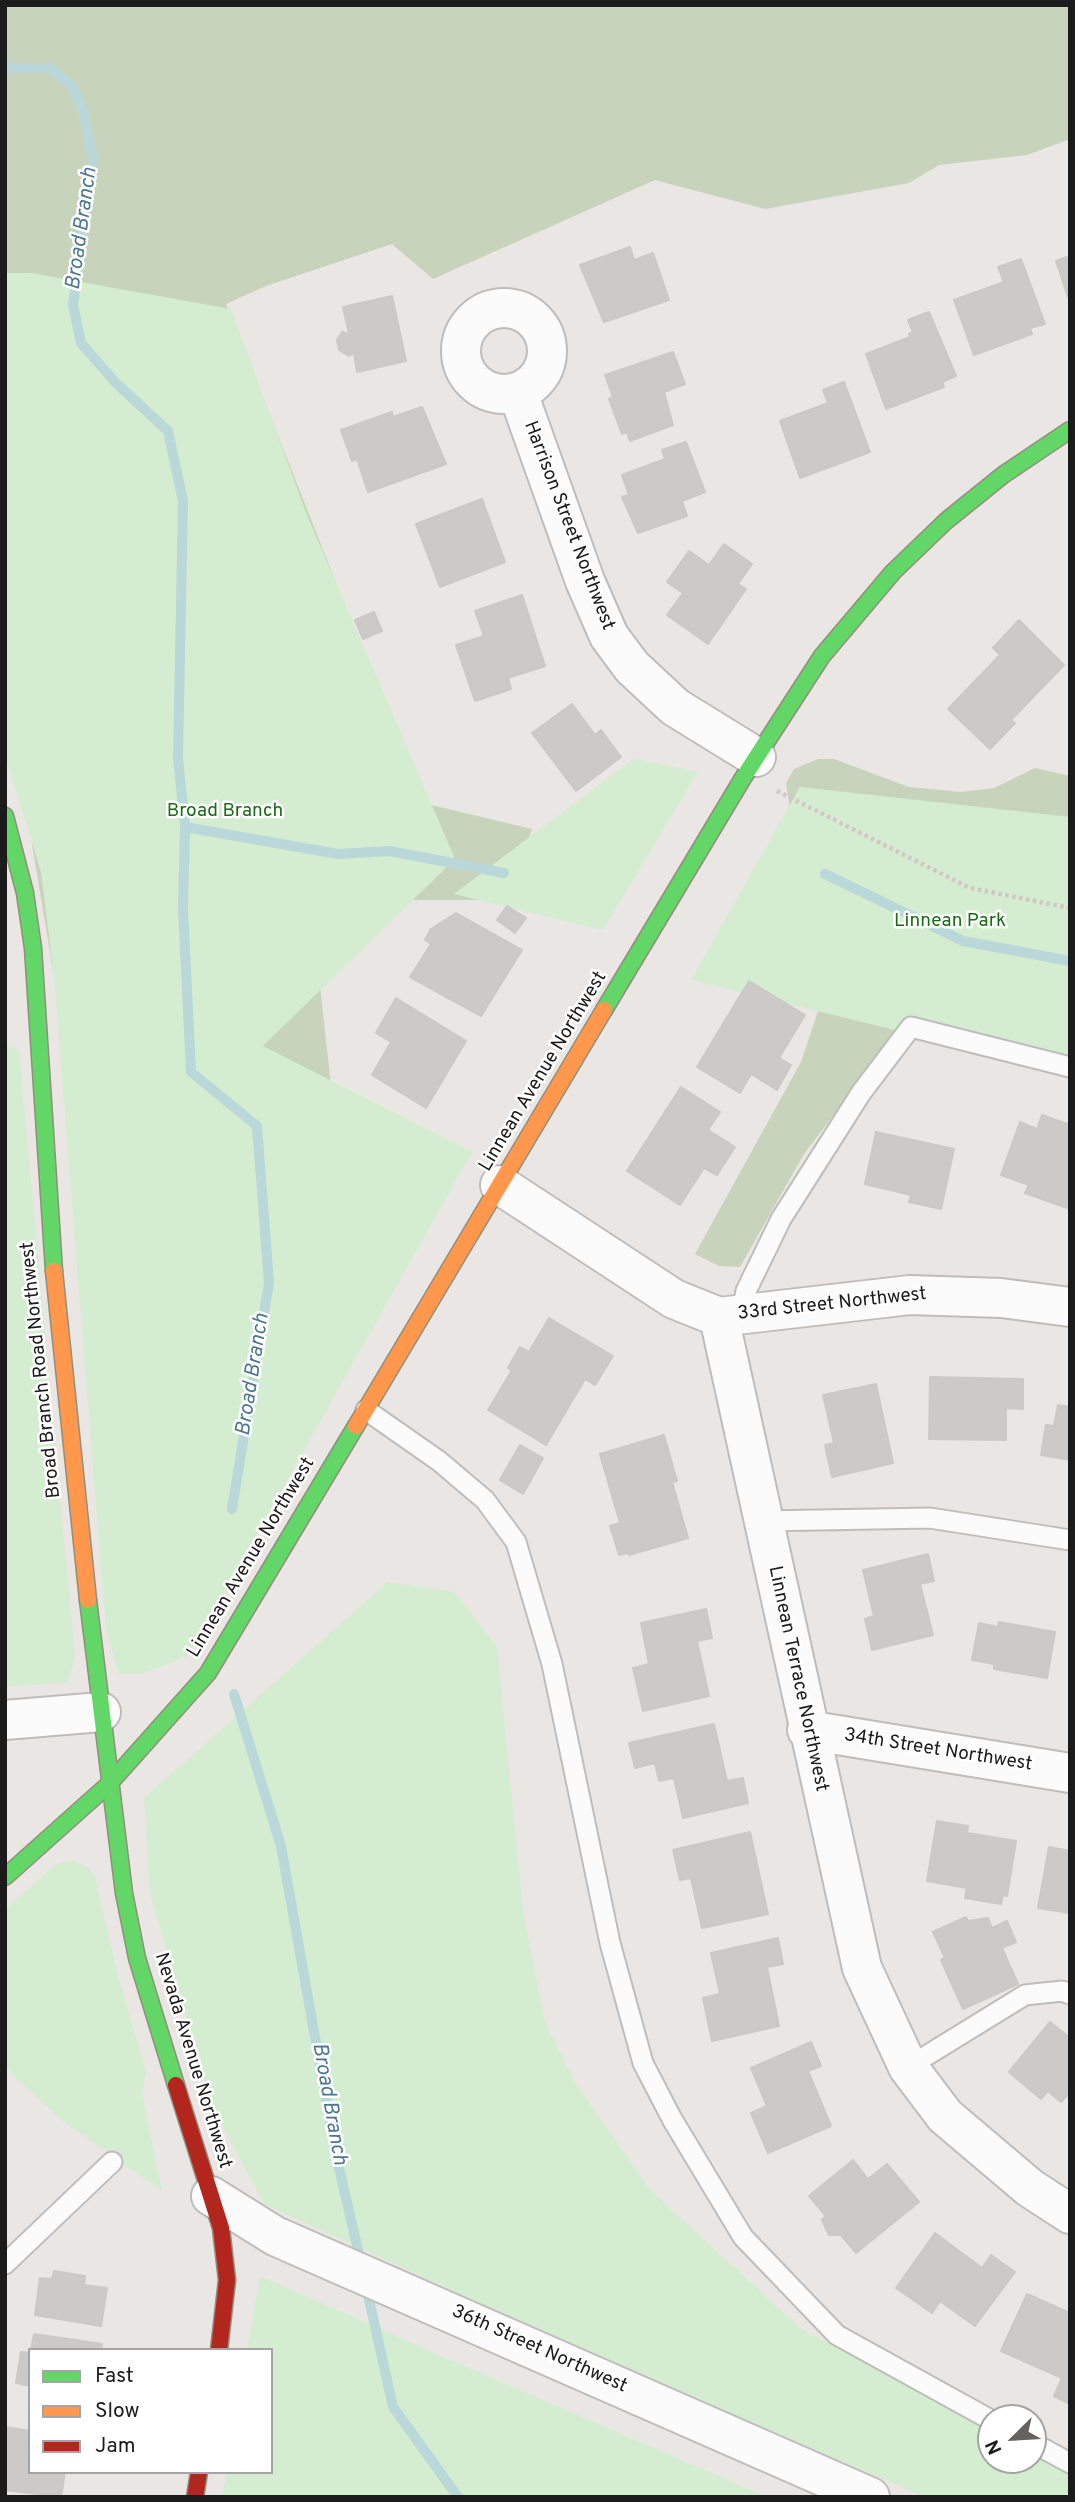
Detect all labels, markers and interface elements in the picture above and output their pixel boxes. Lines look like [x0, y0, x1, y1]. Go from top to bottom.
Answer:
water label: Broad Branch [62, 166, 104, 292]
street label: Harrison Street Northwest [518, 418, 618, 634]
park label: Broad Branch [167, 801, 283, 823]
park label: Linnean Park [894, 911, 1006, 933]
street label: Linnean Avenue Northwest [475, 968, 613, 1176]
street label: Broad Branch Road Northwest [17, 1241, 67, 1499]
street label: 33rd Street Northwest [736, 1284, 928, 1326]
water label: Broad Branch [232, 1312, 276, 1438]
street label: Linnean Avenue Northwest [183, 1454, 321, 1662]
street label: Linnean Terrace Northwest [762, 1564, 832, 1794]
street label: 34th Street Northwest [842, 1725, 1034, 1777]
street label: Nevada Avenue Northwest [148, 1950, 236, 2172]
water label: Broad Branch [305, 2041, 351, 2167]
street label: 36th Street Northwest [448, 2301, 630, 2399]
legend [28, 2348, 273, 2474]
text: Fast [95, 2363, 134, 2390]
text: Slow [95, 2398, 140, 2425]
north arrow [977, 2404, 1047, 2474]
text: Jam [95, 2433, 136, 2460]
text: N [981, 2436, 1008, 2458]

